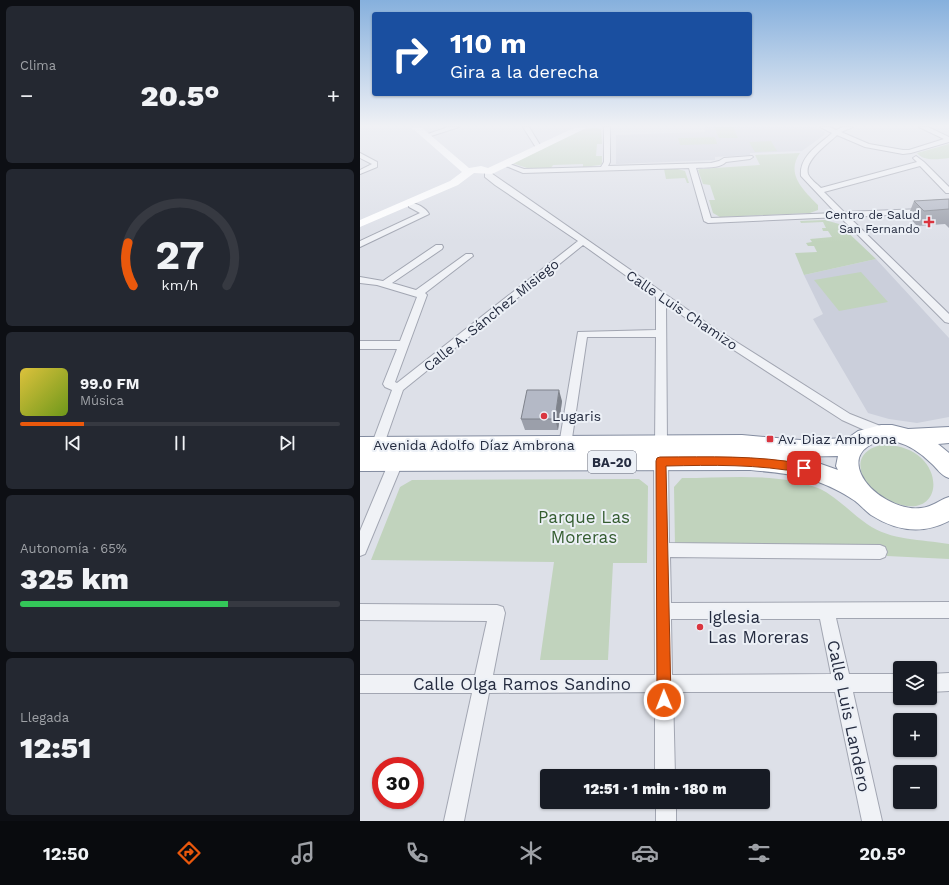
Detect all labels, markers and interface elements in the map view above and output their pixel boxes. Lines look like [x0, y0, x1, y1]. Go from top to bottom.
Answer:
text: 110 m [450, 27, 527, 60]
icon: right [384, 28, 436, 80]
text: Clima [20, 58, 56, 73]
text: Gira a la derecha [450, 61, 599, 82]
text: 20.5° [140, 78, 220, 113]
text: − [20, 83, 33, 108]
text: + [327, 83, 340, 108]
place label: Centro de Salud San Fernando [825, 208, 920, 236]
marker: Centro de Salud San Fernando [923, 216, 935, 228]
text: 27 [155, 229, 205, 278]
street label: Calle A. Sánchez Misiego [420, 256, 562, 374]
street label: Calle Luis Chamizo [623, 267, 741, 353]
text: km/h [162, 276, 198, 292]
text: 99.0 FM [80, 375, 139, 393]
text: Música [80, 393, 124, 408]
place label: Lugaris [552, 408, 601, 424]
marker: Lugaris [539, 411, 549, 421]
place label: Av. Diaz Ambrona [778, 431, 897, 447]
icon: previous [62, 432, 84, 454]
icon: pause [169, 432, 191, 454]
icon: next [276, 432, 298, 454]
marker: Av. Diaz Ambrona [765, 434, 775, 444]
street label: Avenida Adolfo Díaz Ambrona [373, 437, 575, 453]
road number: BA-20 [588, 451, 636, 473]
pin [787, 451, 821, 485]
icon: arrive [793, 457, 815, 479]
park label: Parque Las Moreras [538, 507, 630, 547]
text: Autonomía · 65% [20, 541, 127, 556]
text: 325 km [20, 561, 129, 596]
place label: Iglesia Las Moreras [708, 607, 809, 647]
marker: Iglesia Las Moreras [695, 622, 705, 632]
street label: Calle Luis Landero [823, 638, 875, 794]
map controls [893, 661, 937, 809]
button: layers [893, 661, 937, 705]
street label: Calle Olga Ramos Sandino [413, 674, 631, 694]
position arrow [643, 679, 685, 721]
text: Llegada [20, 710, 69, 725]
button: + [893, 713, 937, 757]
text: 12:51 [20, 730, 91, 765]
speed limit sign: 30 [372, 757, 424, 809]
button: − [893, 765, 937, 809]
text: 12:51 · 1 min · 180 m [584, 780, 726, 798]
icon: directions [175, 839, 203, 867]
icon: music [289, 839, 317, 867]
icon: phone [403, 839, 431, 867]
icon: climate [517, 839, 545, 867]
icon: car [631, 839, 659, 867]
icon: filters [745, 839, 773, 867]
text: 12:50 [43, 843, 89, 864]
text: 20.5° [859, 843, 906, 864]

